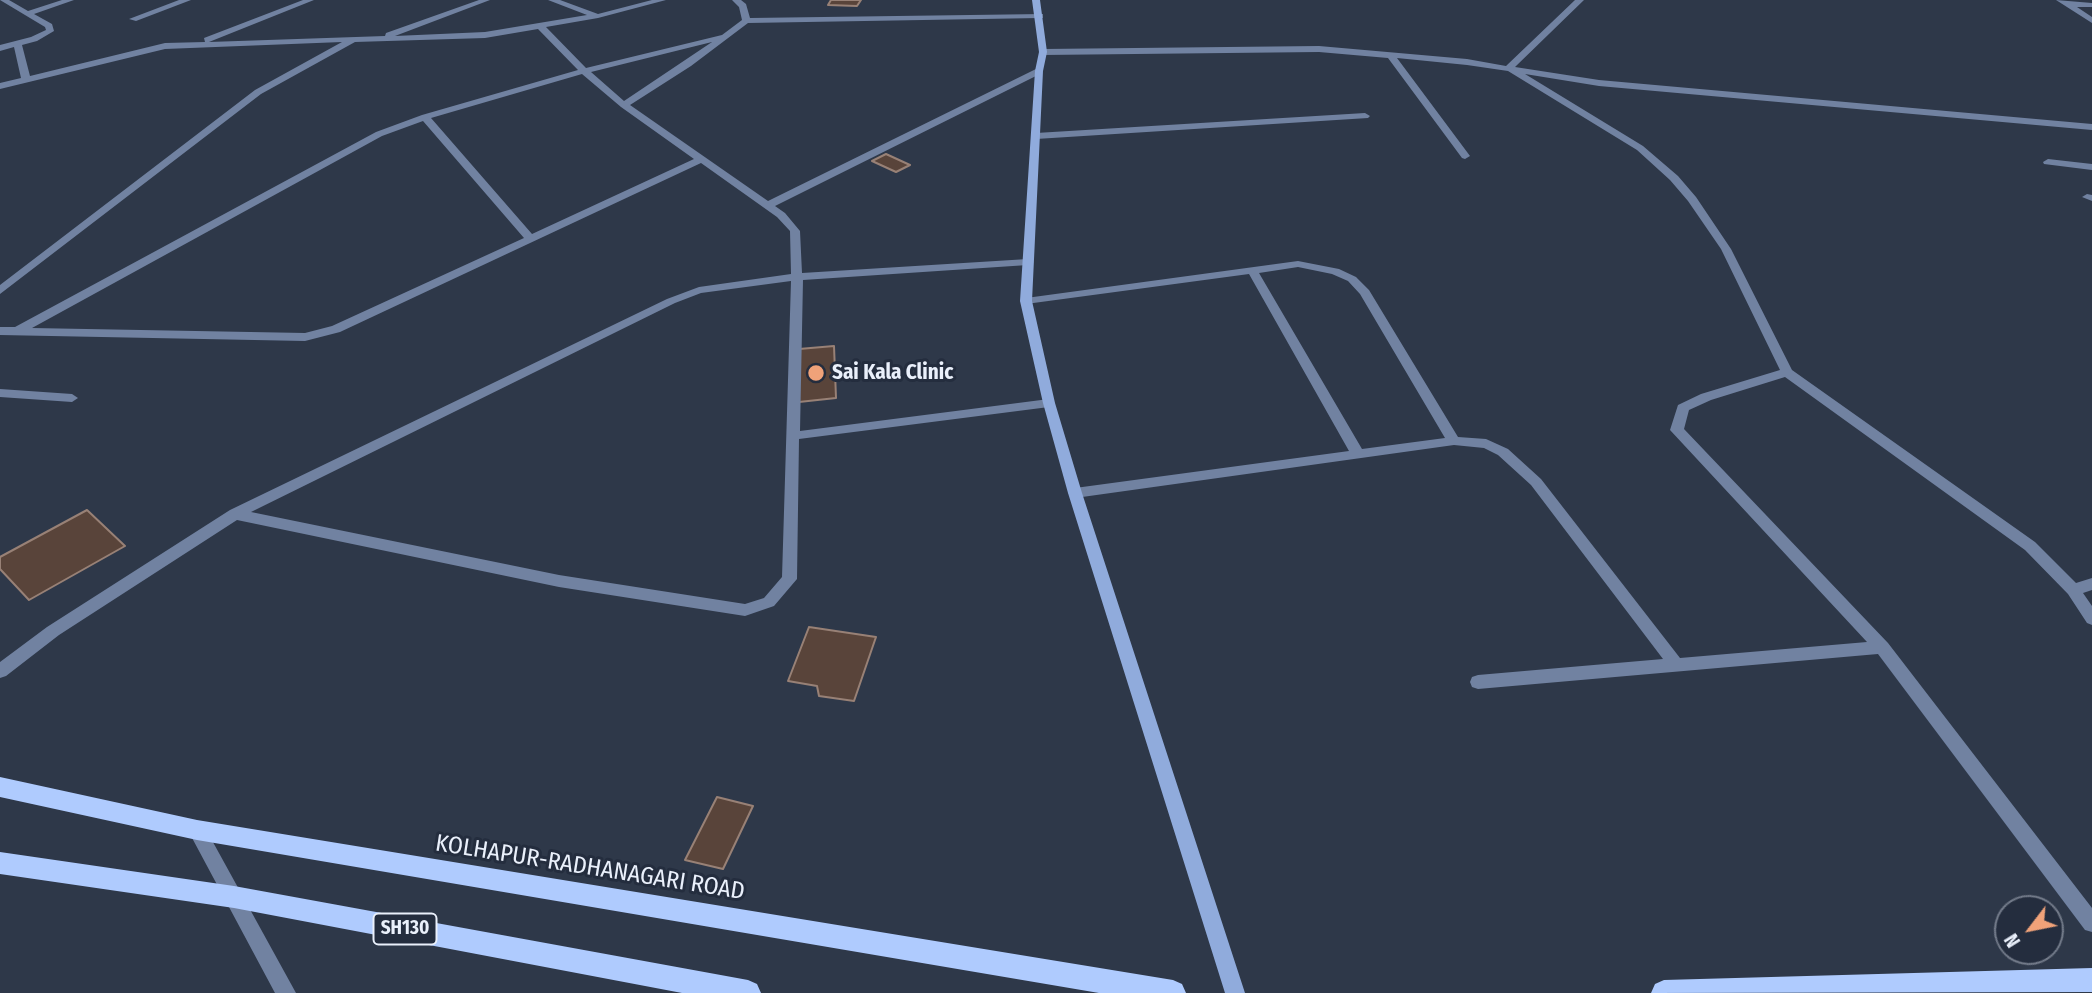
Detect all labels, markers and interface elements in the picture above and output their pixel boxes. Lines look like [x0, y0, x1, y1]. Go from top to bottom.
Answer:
place label: Sai Kala Clinic [832, 360, 953, 386]
marker: Sai Kala Clinic [806, 363, 826, 383]
street label: KOLHAPUR-RADHANAGARI ROAD [433, 829, 747, 907]
north arrow [1994, 895, 2064, 965]
road number: SH130 [374, 914, 436, 945]
text: N [2000, 929, 2025, 951]

